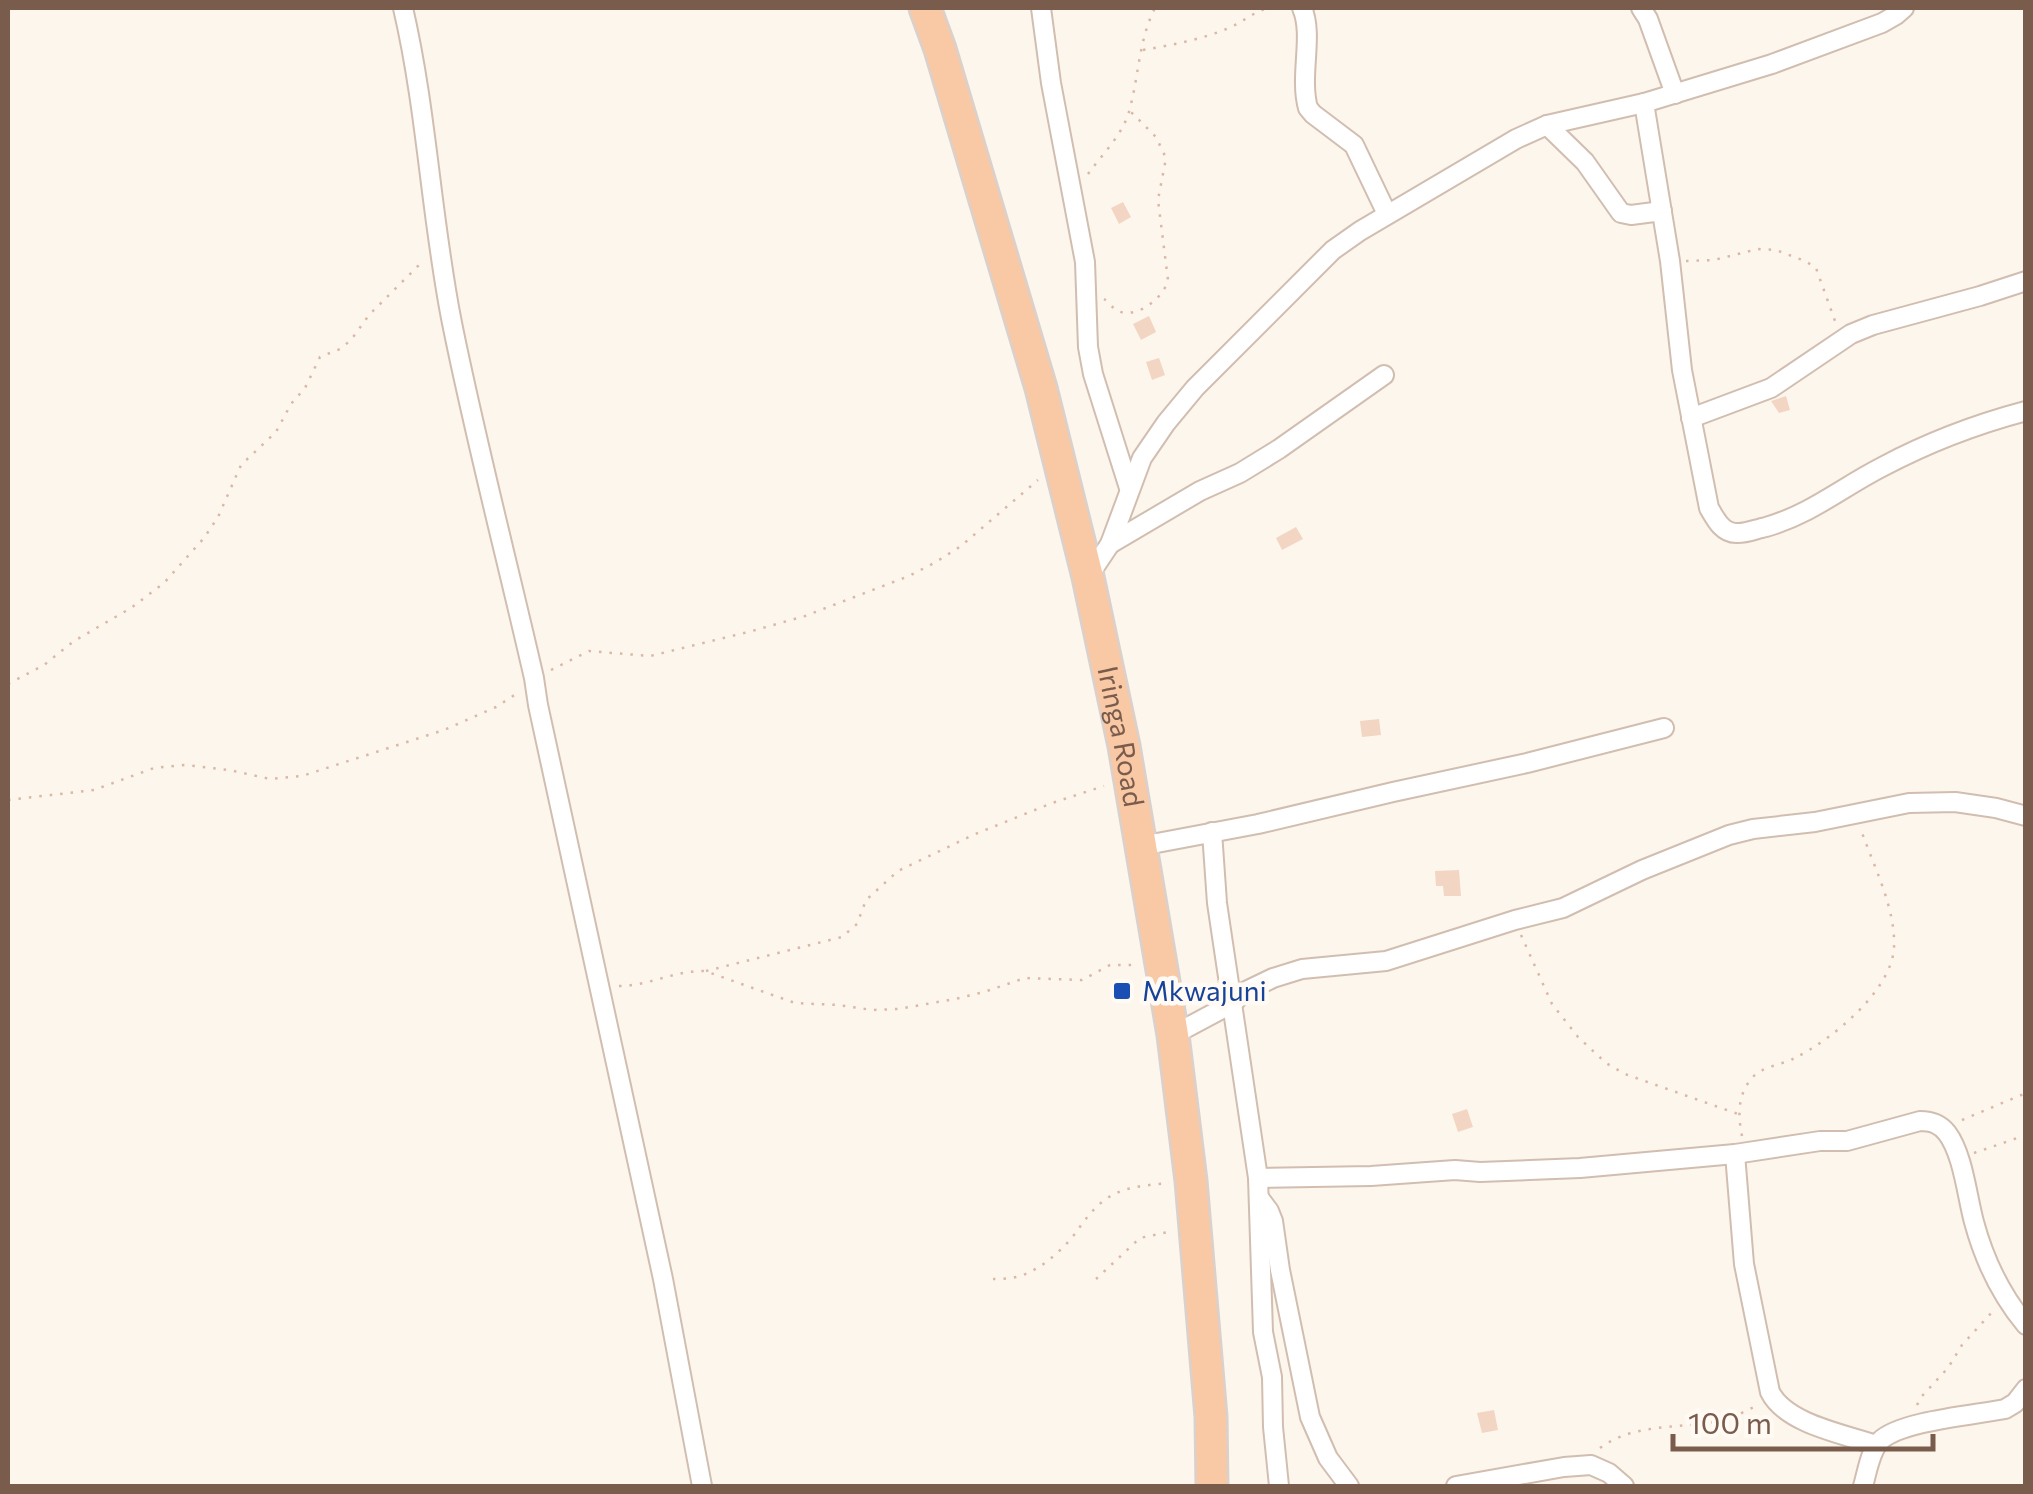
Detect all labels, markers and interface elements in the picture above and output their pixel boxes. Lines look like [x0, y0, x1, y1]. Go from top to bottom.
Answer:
street label: Iringa Road [1091, 663, 1152, 809]
place label: Mkwajuni [1142, 973, 1267, 1007]
marker: Mkwajuni [1111, 980, 1133, 1002]
scale bar [1673, 1389, 1933, 1451]
text: 100 m [1688, 1403, 1772, 1440]

